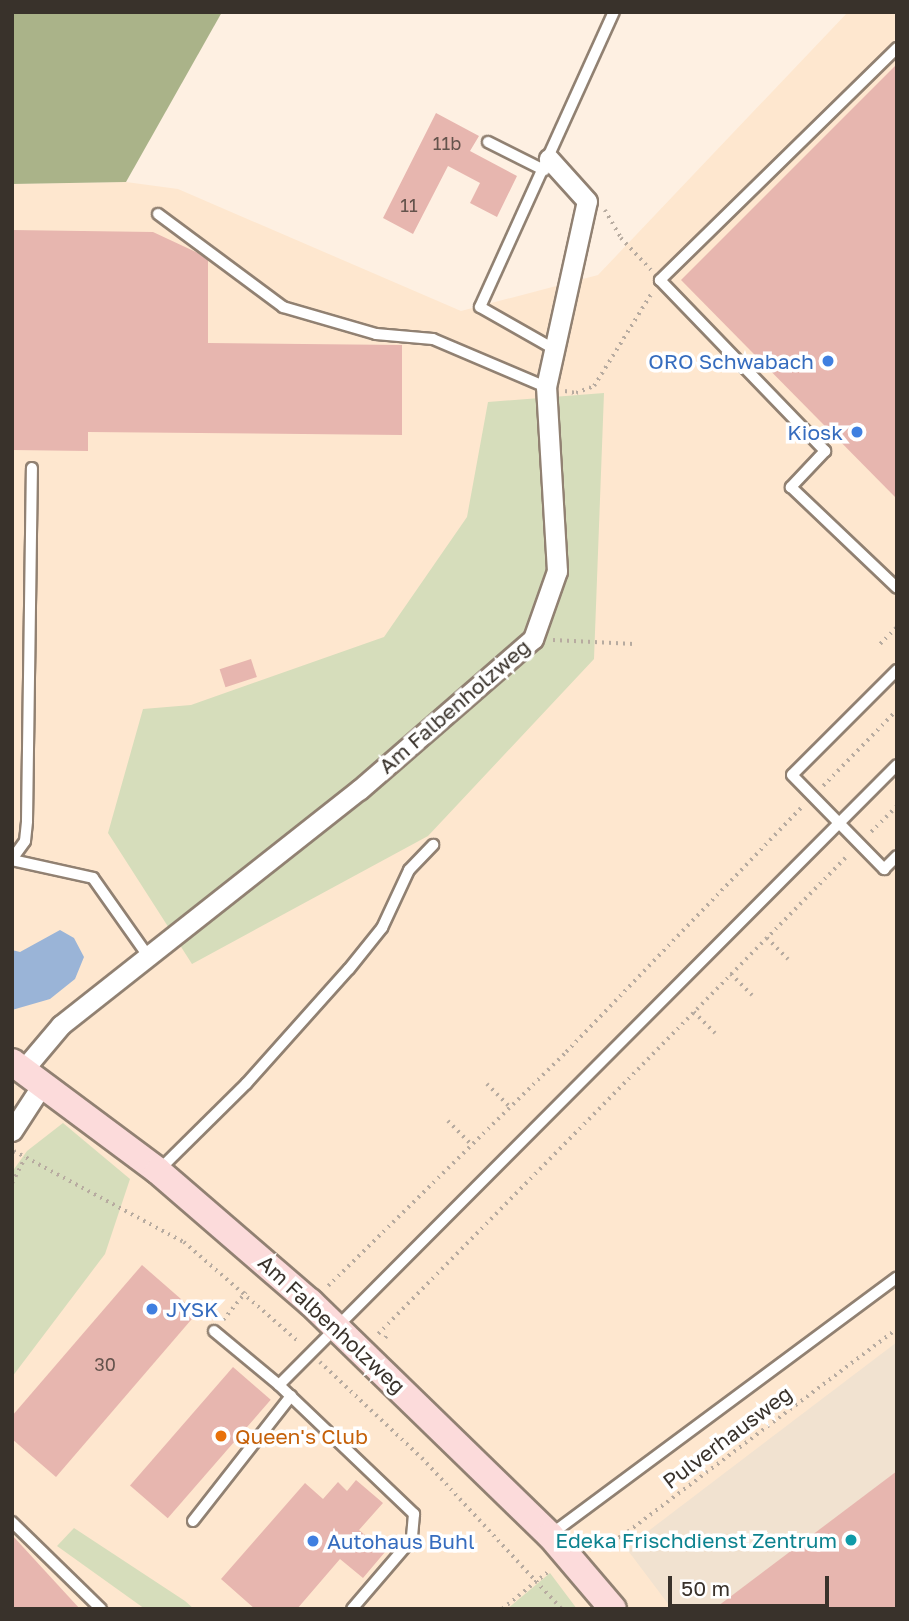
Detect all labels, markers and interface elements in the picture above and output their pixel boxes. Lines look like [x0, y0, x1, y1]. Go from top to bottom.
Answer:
house number: 11b [433, 132, 461, 154]
house number: 11 [400, 194, 418, 216]
place label: ORO Schwabach [648, 348, 814, 374]
marker: ORO Schwabach [820, 353, 836, 369]
place label: Kiosk [787, 419, 843, 445]
marker: Kiosk [849, 424, 865, 440]
street label: Am Falbenholzweg [373, 634, 535, 778]
street label: Am Falbenholzweg [253, 1249, 411, 1399]
place label: JYSK [166, 1296, 219, 1322]
marker: JYSK [144, 1301, 160, 1317]
house number: 30 [94, 1353, 116, 1375]
street label: Pulverhausweg [658, 1380, 796, 1494]
place label: Queen's Club [235, 1423, 368, 1449]
marker: Queen's Club [213, 1428, 229, 1444]
place label: Edeka Frischdienst Zentrum [555, 1527, 837, 1553]
place label: Autohaus Buhl [327, 1528, 475, 1554]
marker: Edeka Frischdienst Zentrum [843, 1532, 859, 1548]
marker: Autohaus Buhl [305, 1533, 321, 1549]
scale bar [671, 1562, 832, 1606]
text: 50 m [681, 1575, 730, 1601]

